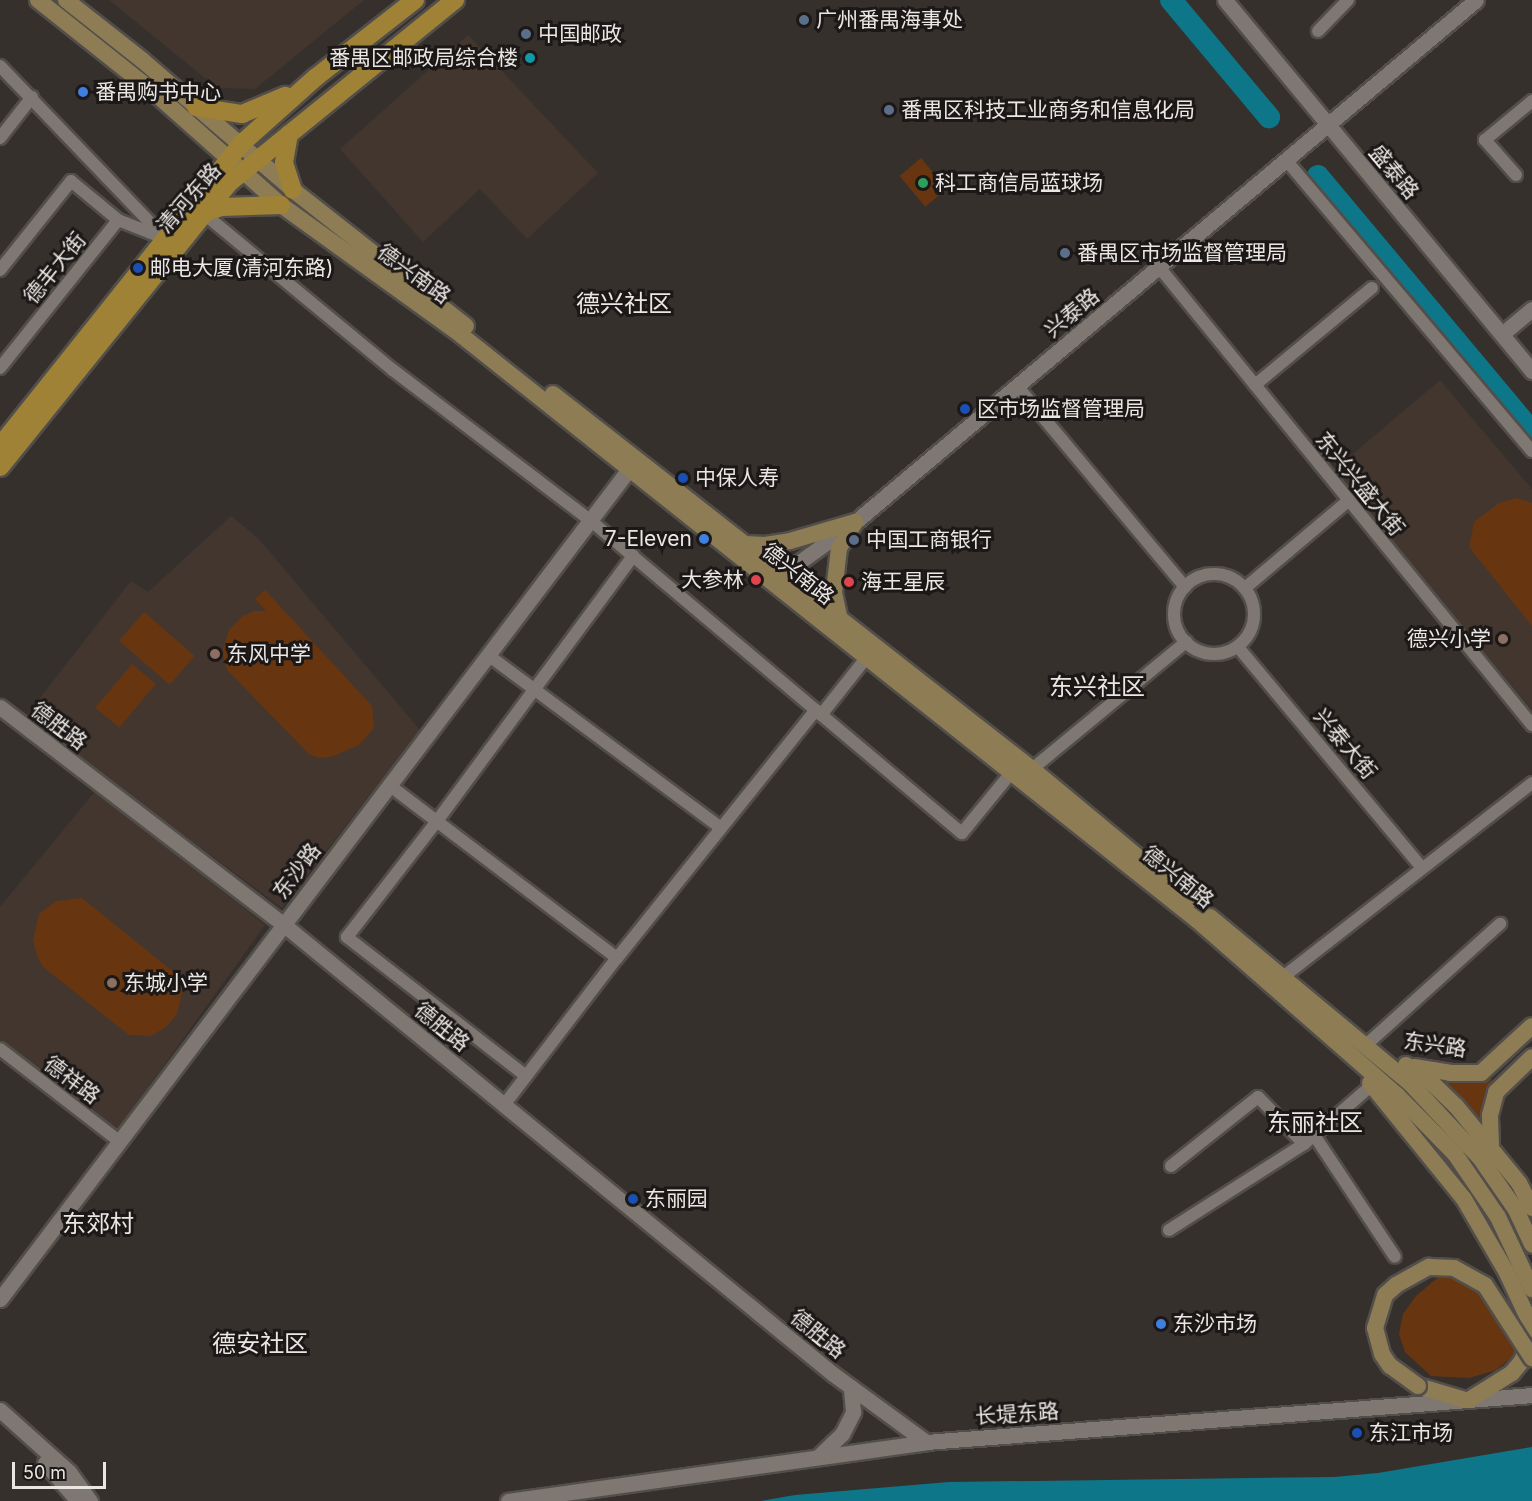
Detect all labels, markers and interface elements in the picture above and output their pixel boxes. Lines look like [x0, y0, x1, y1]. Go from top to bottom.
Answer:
place label: 广州番禺海事处 [816, 7, 963, 33]
marker: 广州番禺海事处 [797, 13, 811, 27]
place label: 中国邮政 [538, 21, 622, 47]
marker: 中国邮政 [519, 27, 533, 41]
place label: 番禺区邮政局综合楼 [329, 45, 518, 71]
marker: 番禺区邮政局综合楼 [523, 51, 537, 65]
place label: 番禺购书中心 [95, 79, 221, 105]
marker: 番禺购书中心 [76, 85, 90, 99]
place label: 番禺区科技工业商务和信息化局 [901, 97, 1195, 123]
marker: 番禺区科技工业商务和信息化局 [882, 103, 896, 117]
street label: 盛泰路 [1364, 140, 1424, 204]
street label: 清河东路 [152, 158, 226, 238]
place label: 科工商信局蓝球场 [935, 170, 1103, 196]
marker: 科工商信局蓝球场 [916, 176, 930, 190]
street label: 德丰大街 [19, 227, 91, 309]
street label: 德兴南路 [373, 239, 455, 309]
place label: 番禺区市场监督管理局 [1077, 240, 1287, 266]
marker: 番禺区市场监督管理局 [1058, 246, 1072, 260]
place label: 邮电大厦(清河东路) [150, 255, 333, 281]
marker: 邮电大厦(清河东路) [131, 261, 145, 275]
street label: 兴泰路 [1040, 283, 1104, 343]
district label: 德兴社区 [576, 290, 672, 318]
place label: 区市场监督管理局 [977, 396, 1145, 422]
marker: 区市场监督管理局 [958, 402, 972, 416]
street label: 东兴兴盛大街 [1311, 427, 1409, 541]
place label: 中保人寿 [695, 465, 779, 491]
marker: 中保人寿 [676, 471, 690, 485]
place label: 7-Eleven [605, 526, 692, 552]
place label: 中国工商银行 [866, 527, 992, 553]
marker: 7-Eleven [697, 532, 711, 546]
marker: 中国工商银行 [847, 533, 861, 547]
street label: 德兴南路 [757, 538, 839, 610]
place label: 大参林 [681, 567, 744, 593]
place label: 海王星辰 [861, 569, 945, 595]
marker: 大参林 [749, 573, 763, 587]
marker: 海王星辰 [842, 575, 856, 589]
place label: 德兴小学 [1407, 626, 1491, 652]
marker: 德兴小学 [1496, 632, 1510, 646]
place label: 东风中学 [227, 641, 311, 667]
marker: 东风中学 [208, 647, 222, 661]
district label: 东兴社区 [1049, 673, 1145, 701]
street label: 德胜路 [26, 697, 92, 755]
street label: 兴泰大街 [1308, 704, 1382, 784]
street label: 东沙路 [268, 838, 326, 904]
street label: 德兴南路 [1137, 841, 1219, 913]
place label: 东城小学 [124, 970, 208, 996]
marker: 东城小学 [105, 976, 119, 990]
street label: 德胜路 [410, 997, 474, 1057]
street label: 东兴路 [1402, 1028, 1468, 1062]
street label: 德祥路 [39, 1051, 105, 1109]
district label: 东丽社区 [1267, 1109, 1363, 1137]
place label: 东丽园 [645, 1186, 708, 1212]
marker: 东丽园 [626, 1192, 640, 1206]
district label: 东郊村 [62, 1210, 134, 1238]
street label: 德胜路 [786, 1304, 850, 1364]
place label: 东沙市场 [1173, 1311, 1257, 1337]
marker: 东沙市场 [1154, 1317, 1168, 1331]
district label: 德安社区 [212, 1330, 308, 1358]
street label: 长堤东路 [974, 1399, 1060, 1429]
place label: 东江市场 [1369, 1420, 1453, 1446]
marker: 东江市场 [1350, 1426, 1364, 1440]
scale bar [15, 1450, 110, 1488]
text: 50 m [23, 1462, 66, 1483]

